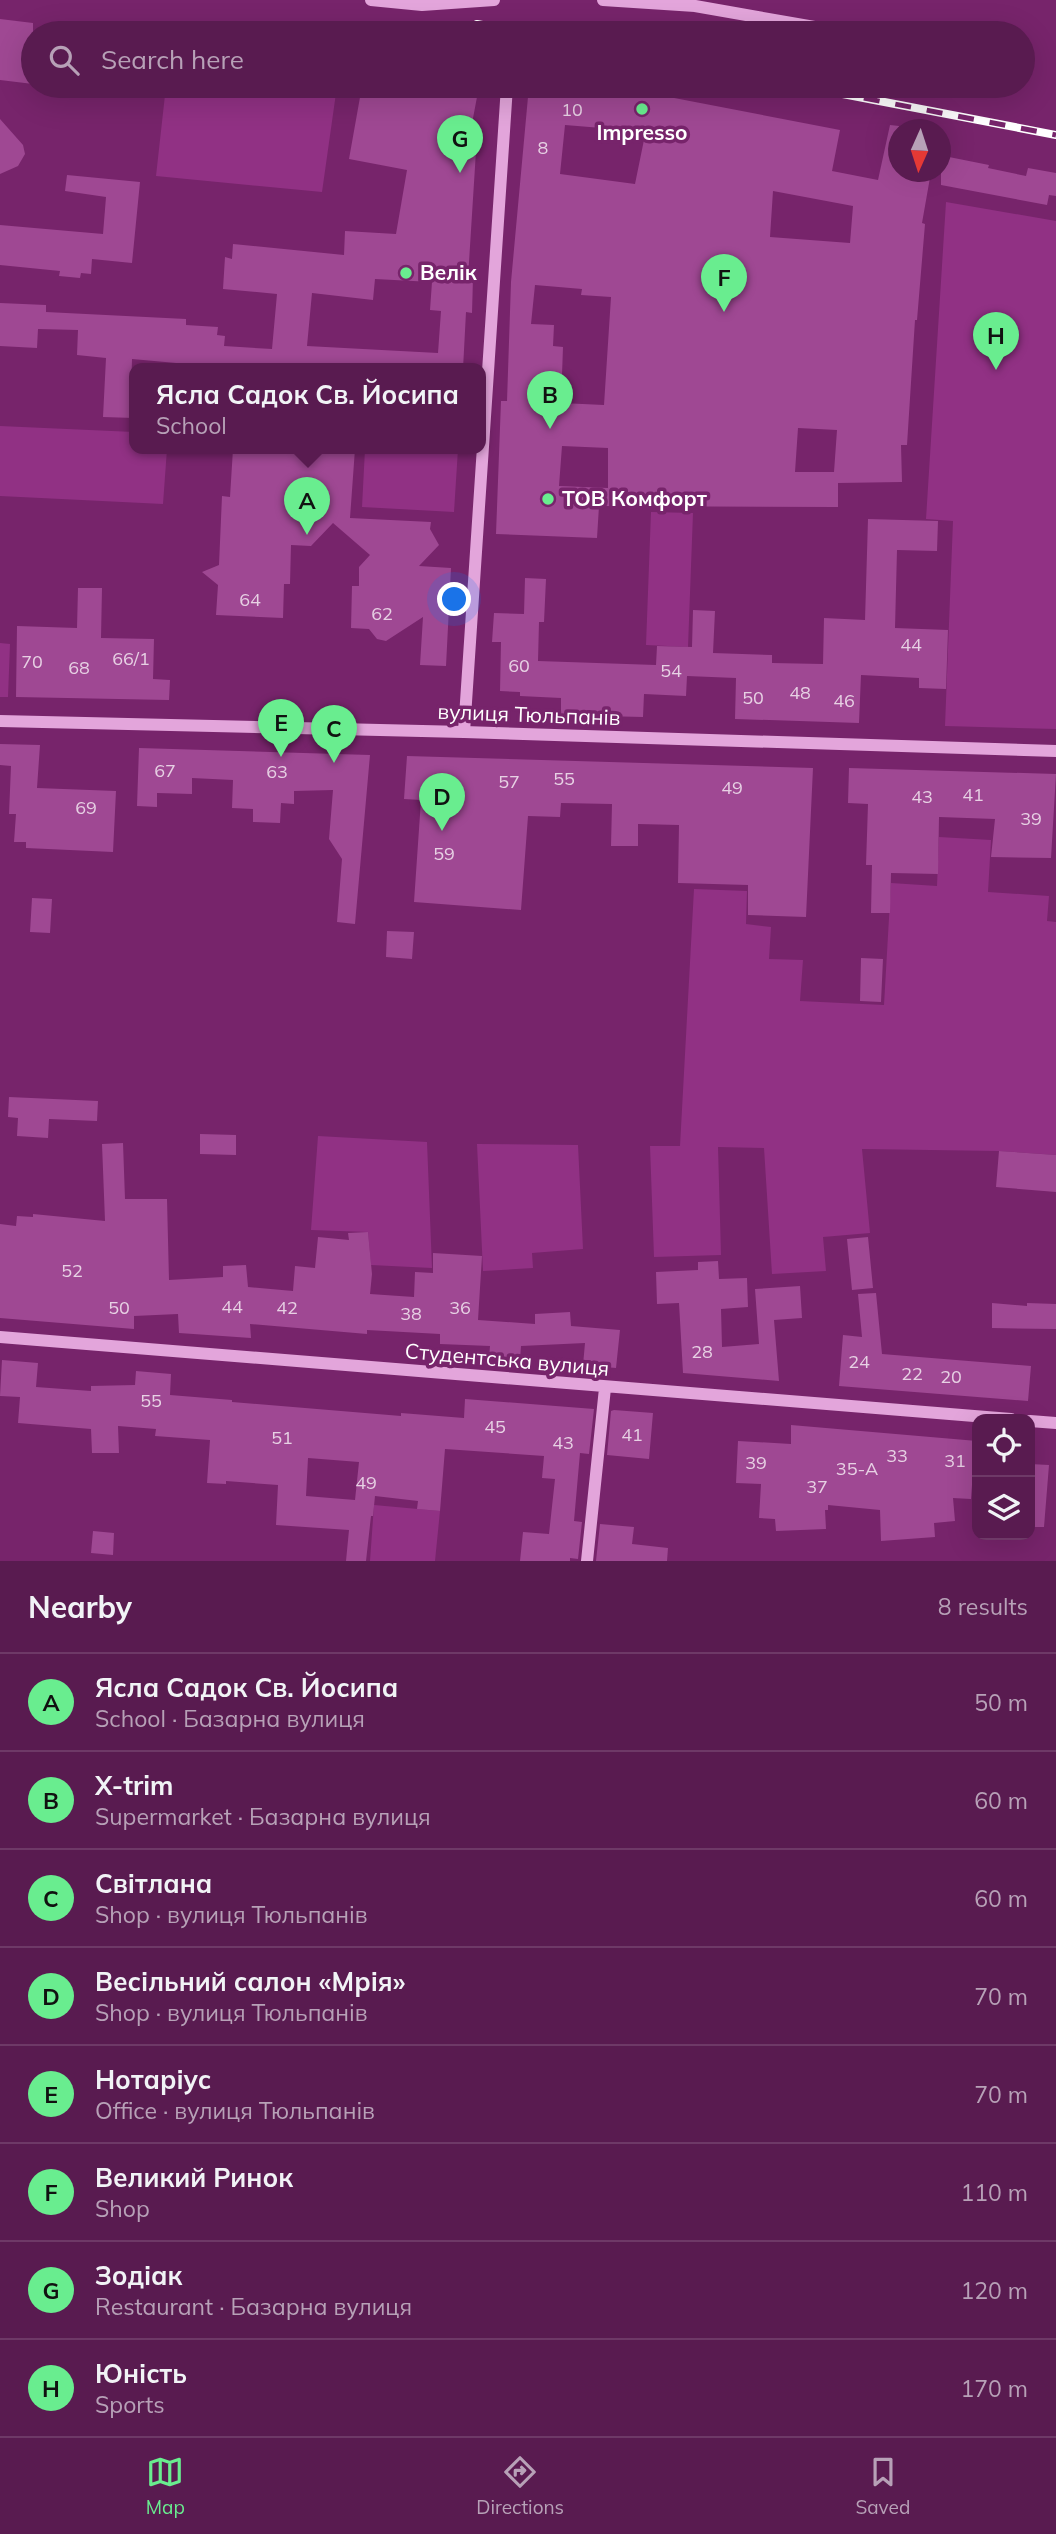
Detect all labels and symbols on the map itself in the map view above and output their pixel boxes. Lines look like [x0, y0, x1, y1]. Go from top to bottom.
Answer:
house number: 10 [561, 98, 583, 121]
marker: Impresso [634, 101, 650, 117]
pin: G [437, 115, 483, 173]
place label: Impresso [597, 119, 687, 145]
north arrow [888, 119, 951, 182]
house number: 8 [538, 136, 548, 159]
pin: F [701, 254, 747, 312]
place label: Велік [420, 259, 478, 285]
marker: Велік [398, 265, 414, 281]
pin: H [973, 312, 1019, 370]
pin: B [527, 371, 573, 429]
pin: A [284, 477, 330, 535]
place label: ТОВ Комфорт [562, 485, 708, 511]
marker: ТОВ Комфорт [540, 491, 556, 507]
your location [437, 582, 471, 616]
house number: 64 [239, 588, 261, 611]
house number: 62 [371, 602, 393, 625]
house number: 44 [900, 633, 922, 656]
house number: 66/1 [112, 647, 150, 670]
house number: 70 [21, 650, 43, 673]
house number: 60 [508, 654, 530, 677]
house number: 68 [68, 656, 90, 679]
house number: 54 [660, 659, 682, 682]
house number: 48 [789, 681, 811, 704]
house number: 50 [742, 686, 764, 709]
house number: 46 [833, 689, 855, 712]
street label: вулиця Тюльпанів [437, 698, 621, 730]
pin: E [258, 699, 304, 757]
pin: C [311, 705, 357, 763]
house number: 67 [154, 759, 176, 782]
house number: 63 [266, 760, 288, 783]
house number: 55 [553, 767, 575, 790]
house number: 57 [498, 770, 520, 793]
pin: D [419, 773, 465, 831]
house number: 49 [721, 776, 743, 799]
house number: 41 [962, 783, 984, 806]
house number: 43 [911, 785, 933, 808]
house number: 69 [75, 796, 97, 819]
house number: 39 [1020, 807, 1042, 830]
house number: 59 [433, 842, 455, 865]
house number: 52 [61, 1259, 83, 1282]
house number: 44 [221, 1295, 243, 1318]
house number: 50 [108, 1296, 130, 1319]
house number: 42 [276, 1296, 298, 1319]
house number: 36 [449, 1296, 471, 1319]
house number: 38 [400, 1302, 422, 1325]
street label: Студентська вулиця [404, 1337, 610, 1381]
house number: 28 [691, 1340, 713, 1363]
house number: 24 [848, 1350, 870, 1373]
house number: 22 [901, 1362, 923, 1385]
house number: 20 [940, 1365, 962, 1388]
house number: 55 [140, 1389, 162, 1412]
house number: 45 [484, 1415, 506, 1438]
house number: 41 [621, 1423, 643, 1446]
house number: 51 [271, 1426, 293, 1449]
house number: 43 [552, 1431, 574, 1454]
house number: 33 [886, 1444, 908, 1467]
house number: 31 [944, 1449, 966, 1472]
house number: 39 [745, 1451, 767, 1474]
house number: 35-А [836, 1457, 878, 1480]
house number: 49 [355, 1471, 377, 1494]
house number: 37 [806, 1475, 828, 1498]

